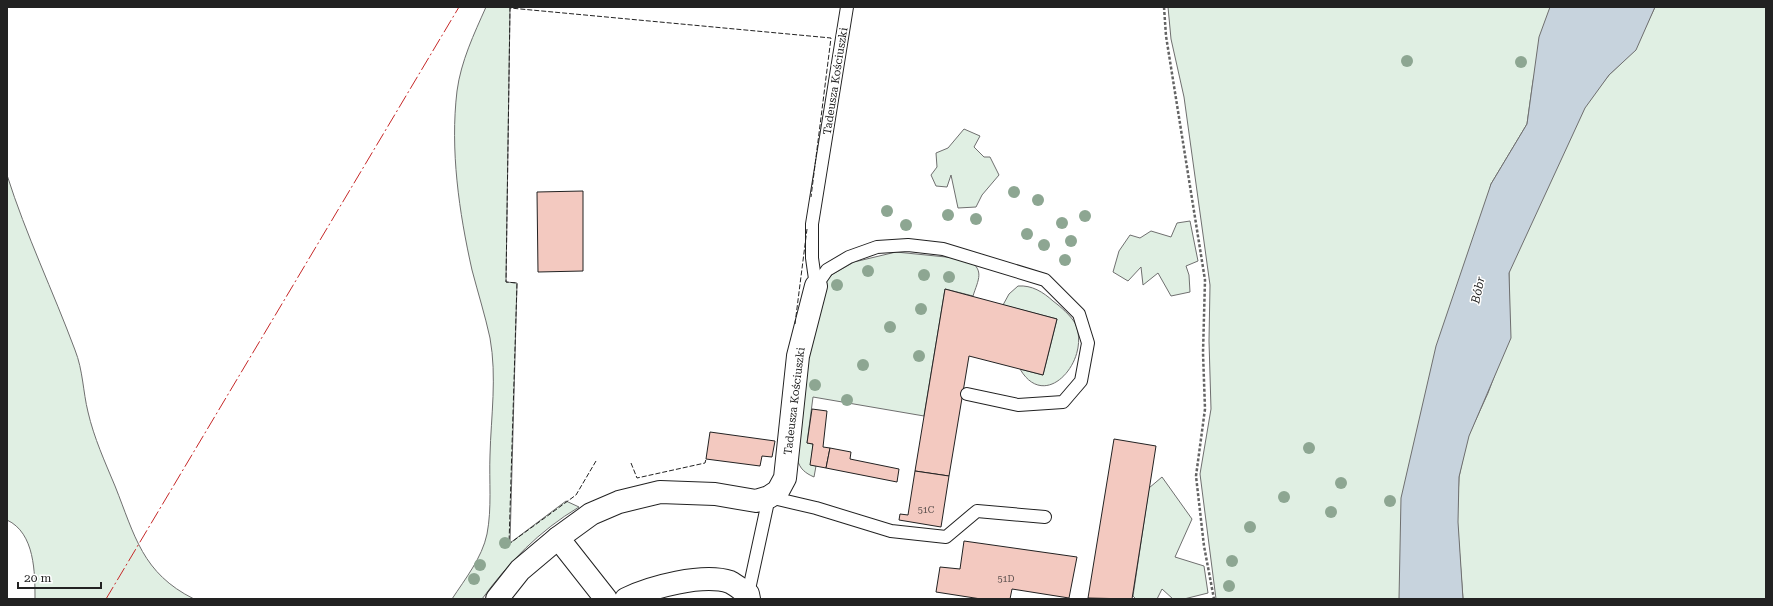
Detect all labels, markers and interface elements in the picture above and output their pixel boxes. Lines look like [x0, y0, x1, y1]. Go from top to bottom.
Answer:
street label: Tadeusza Kościuszki [821, 26, 850, 136]
water label: Bóbr [1468, 275, 1488, 306]
street label: Tadeusza Kościuszki [781, 346, 808, 456]
house number: 51C [918, 505, 935, 515]
scale bar [18, 564, 101, 590]
text: 20 m [24, 571, 51, 585]
house number: 51D [997, 574, 1015, 584]

